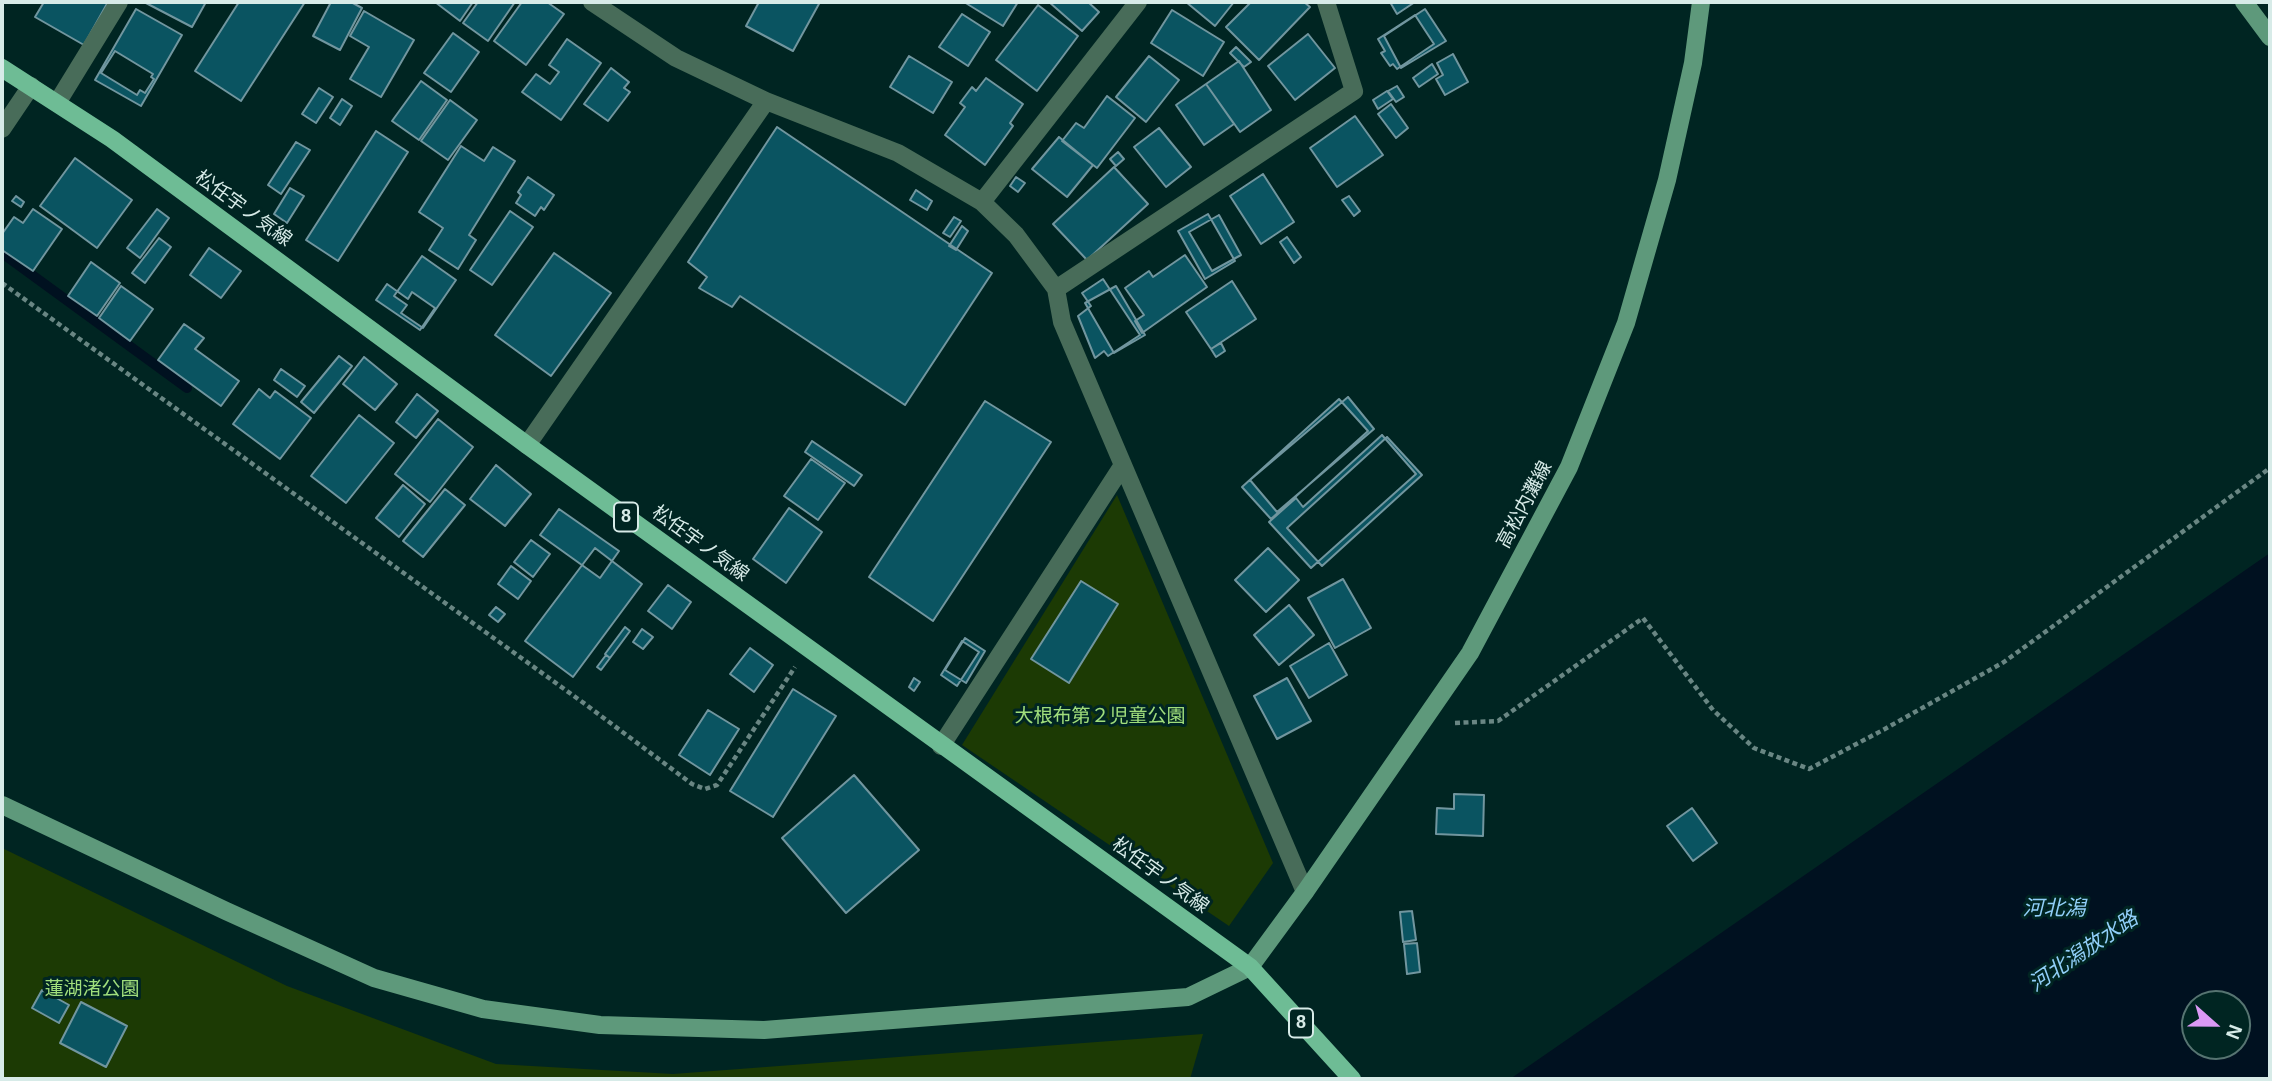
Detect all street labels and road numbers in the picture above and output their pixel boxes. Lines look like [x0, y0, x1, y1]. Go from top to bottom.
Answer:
street label: 松任宇ノ気線 [190, 166, 296, 252]
street label: 高松内灘線 [1493, 458, 1557, 552]
street label: 松任宇ノ気線 [647, 501, 753, 587]
road number: 8 [614, 503, 638, 532]
street label: 松任宇ノ気線 [1107, 833, 1213, 919]
road number: 8 [1289, 1008, 1313, 1038]

